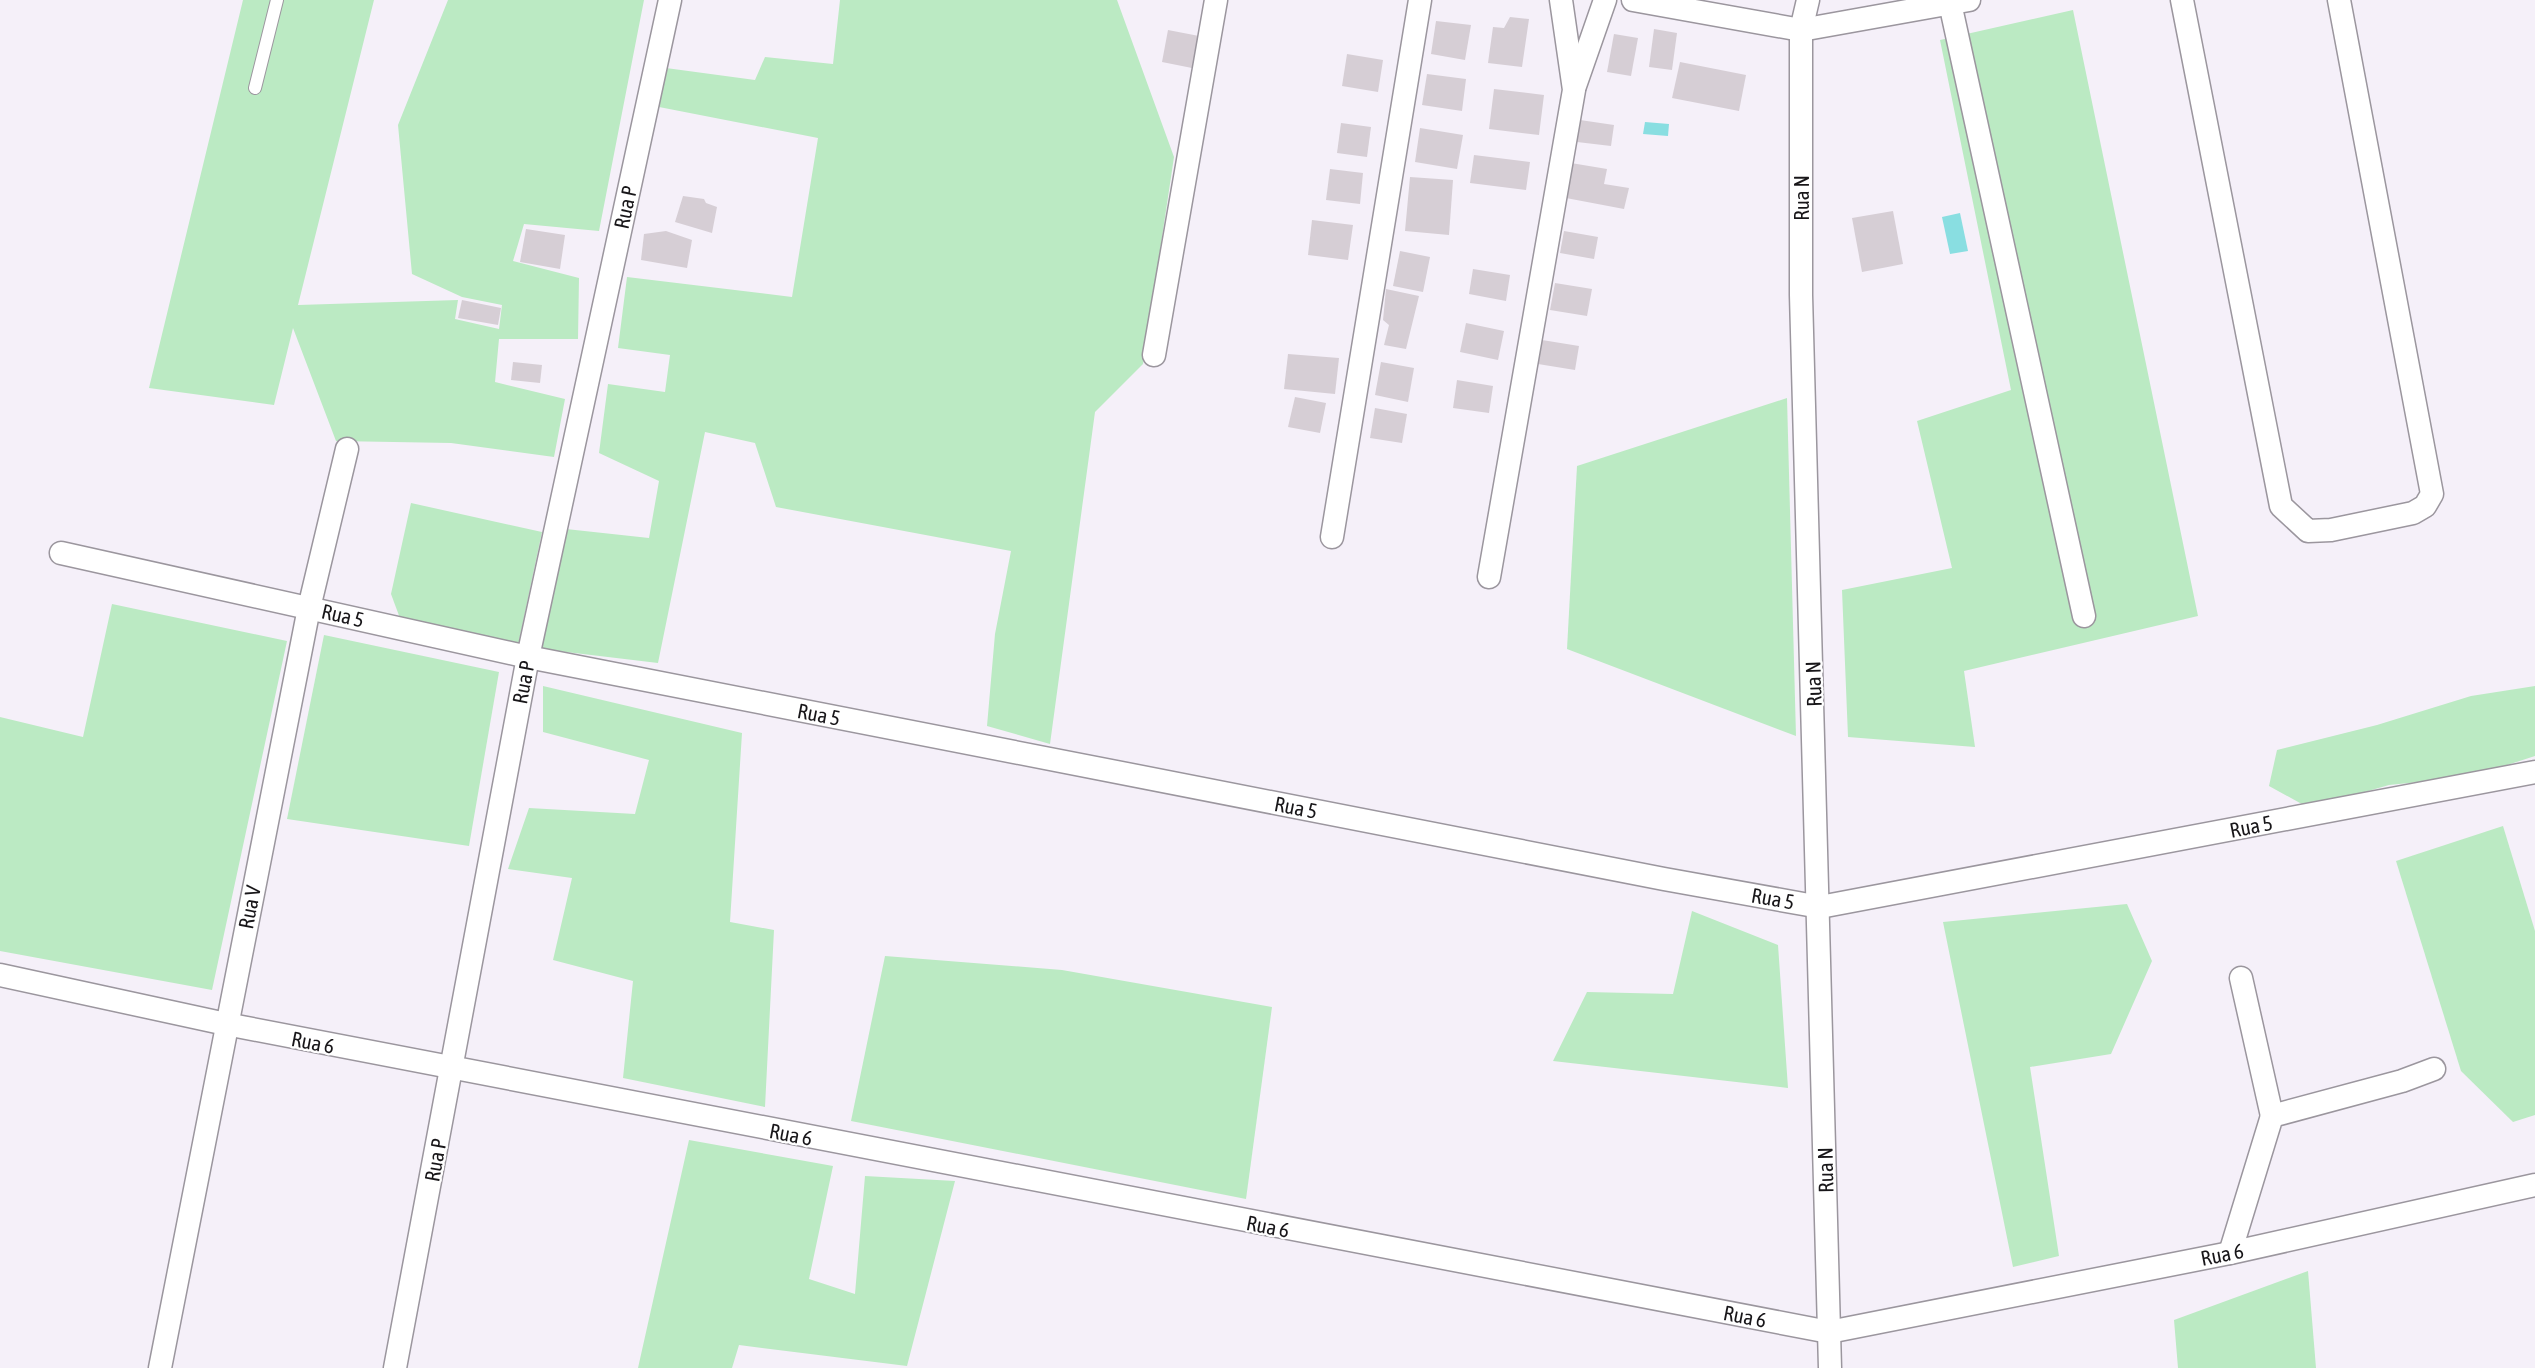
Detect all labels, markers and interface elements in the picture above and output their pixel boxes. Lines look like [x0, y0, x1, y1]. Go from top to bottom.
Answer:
street label: Rua N [1789, 175, 1813, 221]
street label: Rua P [609, 183, 641, 231]
street label: Rua 5 [319, 598, 367, 632]
street label: Rua P [507, 658, 539, 706]
street label: Rua N [1800, 661, 1826, 707]
street label: Rua 5 [796, 698, 842, 730]
street label: Rua 5 [1273, 791, 1319, 823]
street label: Rua 5 [2228, 810, 2274, 842]
street label: Rua 5 [1750, 882, 1796, 914]
street label: Rua V [233, 883, 265, 931]
street label: Rua 6 [290, 1026, 337, 1058]
street label: Rua 6 [768, 1118, 815, 1150]
street label: Rua P [419, 1136, 451, 1184]
street label: Rua N [1813, 1147, 1837, 1193]
street label: Rua 6 [1245, 1210, 1292, 1242]
street label: Rua 6 [2199, 1238, 2246, 1270]
street label: Rua 6 [1722, 1300, 1769, 1332]

